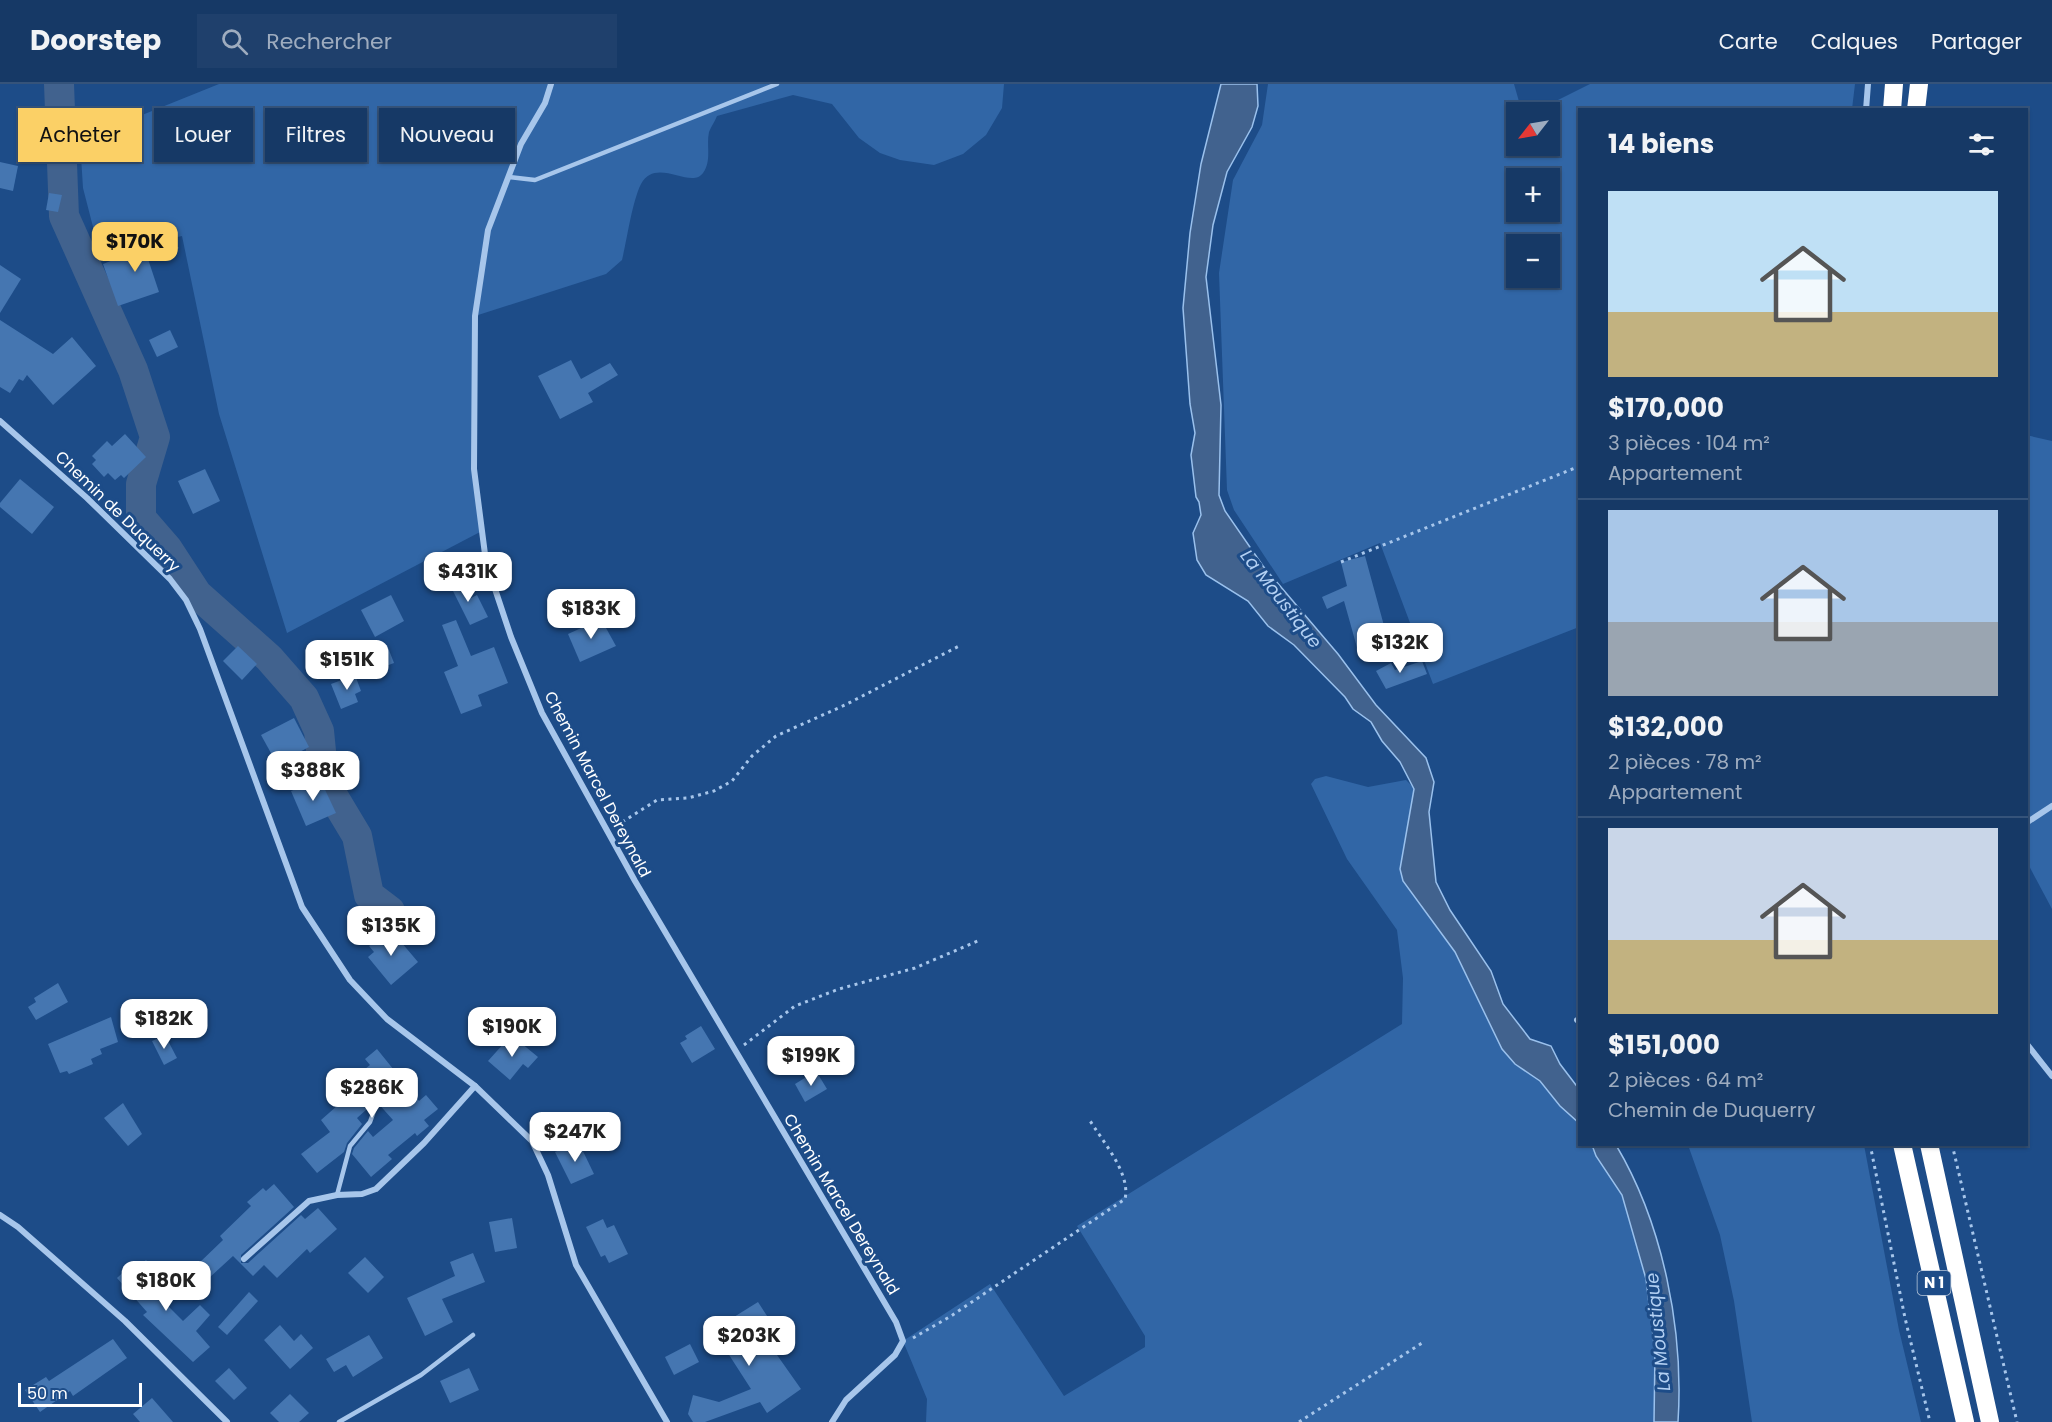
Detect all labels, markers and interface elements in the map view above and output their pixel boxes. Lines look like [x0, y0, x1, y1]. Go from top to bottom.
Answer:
search box [197, 14, 617, 68]
text: Doorstep [30, 21, 161, 60]
icon: search [218, 25, 251, 58]
text: Rechercher [266, 26, 392, 57]
text: Carte [1719, 27, 1778, 56]
text: Calques [1811, 27, 1898, 56]
text: Partager [1931, 27, 2022, 56]
north arrow [1506, 102, 1560, 156]
map controls [1506, 102, 1560, 288]
chip: Acheter [18, 108, 142, 162]
chip: Louer [154, 108, 253, 162]
chip: Filtres [265, 108, 367, 162]
chip: Nouveau [379, 108, 515, 162]
text: 14 biens [1608, 126, 1714, 162]
icon: filters [1965, 128, 1998, 161]
button: + [1506, 168, 1560, 222]
pin: $170K [93, 222, 177, 273]
text: $170K [106, 227, 164, 255]
icon: home [1749, 230, 1857, 338]
button: − [1506, 234, 1560, 288]
text: $170,000 [1608, 390, 1724, 426]
text: 3 pièces · 104 m² [1608, 429, 1770, 457]
street label: Chemin de Duquerry [50, 445, 185, 577]
text: Appartement [1608, 459, 1742, 487]
water label: La Moustique [1235, 544, 1328, 653]
icon: home [1749, 549, 1857, 657]
pin: $431K [426, 552, 510, 603]
text: $431K [438, 557, 498, 585]
pin: $183K [549, 589, 633, 640]
text: $183K [561, 594, 621, 622]
pin: $132K [1358, 623, 1442, 674]
text: $132K [1371, 628, 1429, 656]
pin: $151K [305, 640, 389, 691]
text: $151K [319, 645, 375, 673]
street label: Chemin Marcel Dereynald [539, 687, 656, 881]
text: $132,000 [1608, 709, 1724, 745]
text: 2 pièces · 78 m² [1608, 748, 1762, 776]
pin: $388K [271, 751, 355, 802]
text: $388K [280, 756, 346, 784]
text: Appartement [1608, 778, 1742, 806]
icon: home [1749, 867, 1857, 975]
pin: $135K [349, 906, 433, 957]
text: $135K [361, 911, 421, 939]
pin: $182K [122, 999, 206, 1050]
text: $182K [135, 1004, 194, 1032]
pin: $190K [470, 1007, 554, 1058]
text: $190K [482, 1012, 542, 1040]
text: $151,000 [1608, 1027, 1720, 1063]
pin: $199K [769, 1036, 853, 1087]
text: $199K [781, 1041, 841, 1069]
text: 2 pièces · 64 m² [1608, 1066, 1763, 1094]
pin: $286K [330, 1068, 414, 1119]
text: $286K [340, 1073, 404, 1101]
text: Chemin de Duquerry [1608, 1096, 1815, 1124]
street label: Chemin Marcel Dereynald [778, 1109, 905, 1299]
pin: $247K [533, 1112, 617, 1163]
text: $247K [544, 1117, 606, 1145]
pin: $180K [124, 1261, 208, 1312]
text: $180K [136, 1266, 196, 1294]
road number: N 1 [1918, 1271, 1950, 1295]
water label: La Moustique [1639, 1272, 1676, 1393]
pin: $203K [707, 1316, 791, 1367]
text: $203K [717, 1321, 781, 1349]
scale bar [18, 1380, 142, 1408]
text: 50 m [27, 1382, 68, 1405]

